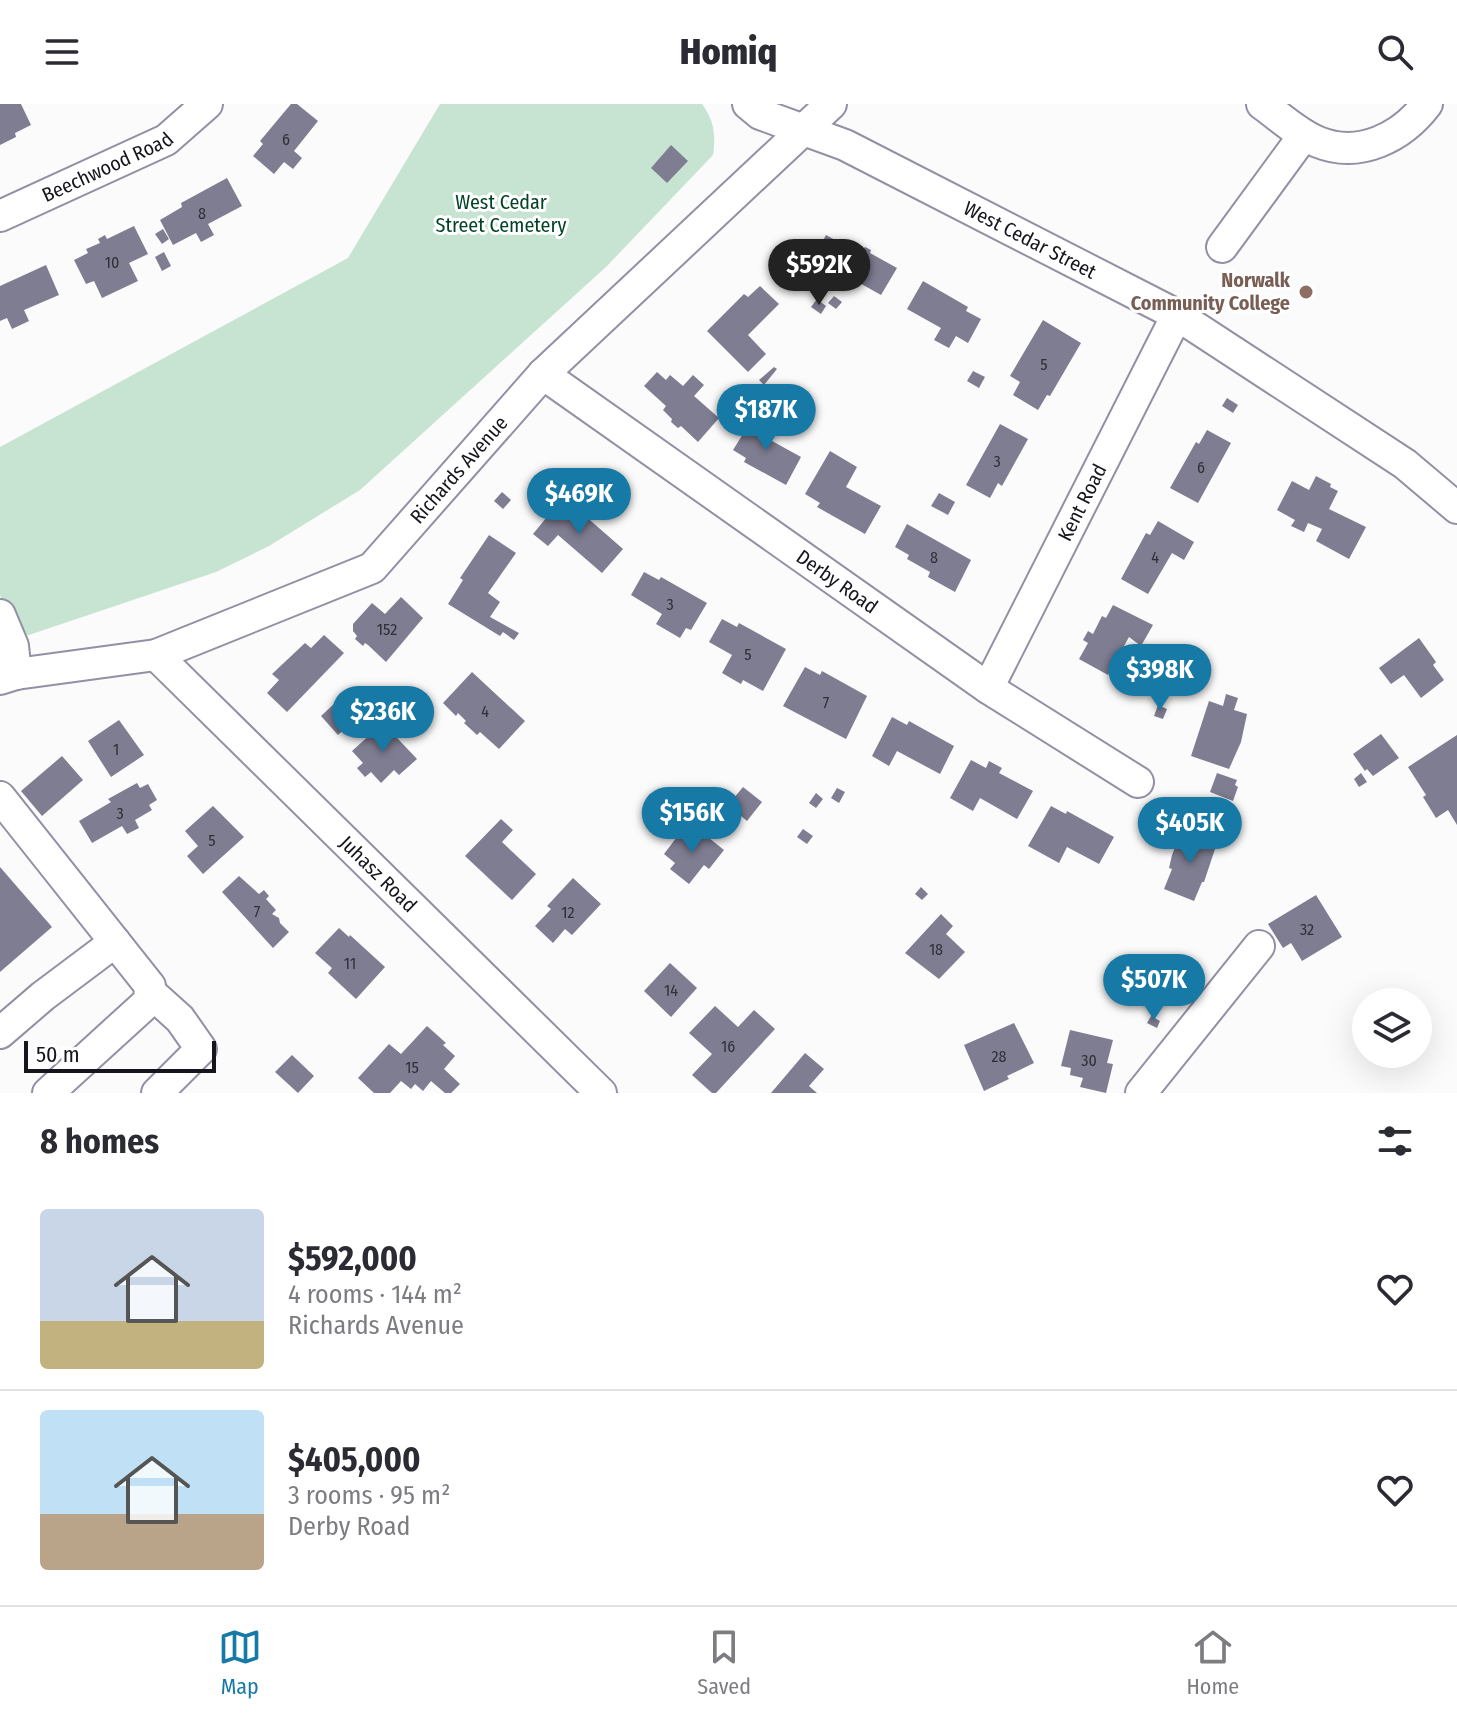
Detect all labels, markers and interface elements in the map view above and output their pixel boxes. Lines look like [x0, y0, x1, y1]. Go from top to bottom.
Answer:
icon: menu [40, 30, 84, 74]
text: Homiq [680, 30, 777, 74]
icon: search [1373, 30, 1417, 74]
street label: Beechwood Road [38, 127, 178, 207]
house number: 6 [282, 130, 290, 149]
park label: West Cedar Street Cemetery [436, 190, 566, 237]
street label: West Cedar Street [960, 196, 1101, 284]
house number: 8 [198, 204, 206, 223]
pin: $592K [763, 239, 875, 307]
text: $592K [786, 249, 852, 280]
house number: 10 [105, 253, 119, 272]
place label: Norwalk Community College [1131, 268, 1291, 315]
marker: Norwalk Community College [1297, 283, 1315, 301]
house number: 5 [1040, 355, 1048, 374]
pin: $187K [710, 384, 822, 452]
text: $187K [735, 394, 797, 425]
street label: Richards Avenue [405, 411, 512, 528]
house number: 3 [993, 452, 1001, 471]
house number: 6 [1197, 458, 1205, 477]
street label: Kent Road [1052, 460, 1112, 545]
pin: $469K [523, 468, 635, 536]
text: $469K [545, 478, 613, 509]
street label: Derby Road [792, 545, 883, 619]
house number: 8 [930, 548, 938, 567]
house number: 4 [1151, 548, 1159, 567]
house number: 3 [666, 595, 674, 614]
house number: 152 [377, 620, 397, 639]
pin: $398K [1104, 644, 1216, 712]
house number: 5 [744, 645, 752, 664]
text: $398K [1126, 654, 1194, 685]
pin: $236K [327, 686, 439, 754]
house number: 7 [823, 693, 830, 712]
text: $236K [350, 696, 416, 727]
house number: 4 [481, 702, 489, 721]
house number: 1 [113, 740, 119, 759]
pin: $156K [636, 787, 748, 855]
text: $156K [660, 797, 724, 828]
pin: $405K [1134, 797, 1246, 865]
house number: 3 [116, 804, 124, 823]
text: $405K [1156, 807, 1224, 838]
house number: 5 [208, 831, 216, 850]
street label: Juhasz Road [335, 831, 422, 917]
house number: 7 [254, 902, 261, 921]
house number: 12 [561, 903, 575, 922]
house number: 32 [1300, 920, 1314, 939]
house number: 18 [929, 940, 943, 959]
house number: 11 [344, 954, 356, 973]
pin: $507K [1098, 954, 1210, 1022]
text: $507K [1121, 964, 1187, 995]
house number: 14 [664, 981, 678, 1000]
map controls [1352, 988, 1432, 1068]
button: layers [1352, 988, 1432, 1068]
scale bar [24, 1037, 216, 1073]
house number: 16 [721, 1037, 735, 1056]
text: 50 m [36, 1041, 80, 1068]
house number: 28 [991, 1047, 1007, 1066]
house number: 30 [1081, 1051, 1097, 1070]
house number: 15 [405, 1058, 419, 1077]
icon: filters [1373, 1119, 1417, 1163]
text: 8 homes [40, 1121, 159, 1162]
text: $592,000 [288, 1238, 417, 1279]
icon: home [104, 1241, 200, 1337]
icon: heart [1373, 1267, 1417, 1311]
text: 4 rooms · 144 m² [288, 1279, 462, 1310]
text: Richards Avenue [288, 1310, 464, 1341]
text: $405,000 [288, 1439, 421, 1480]
icon: home [104, 1442, 200, 1538]
icon: heart [1373, 1468, 1417, 1512]
text: 3 rooms · 95 m² [288, 1480, 450, 1511]
text: Derby Road [288, 1511, 410, 1542]
tab: Map [218, 1625, 262, 1700]
tab: Saved [697, 1625, 751, 1700]
tab: Home [1187, 1625, 1239, 1700]

